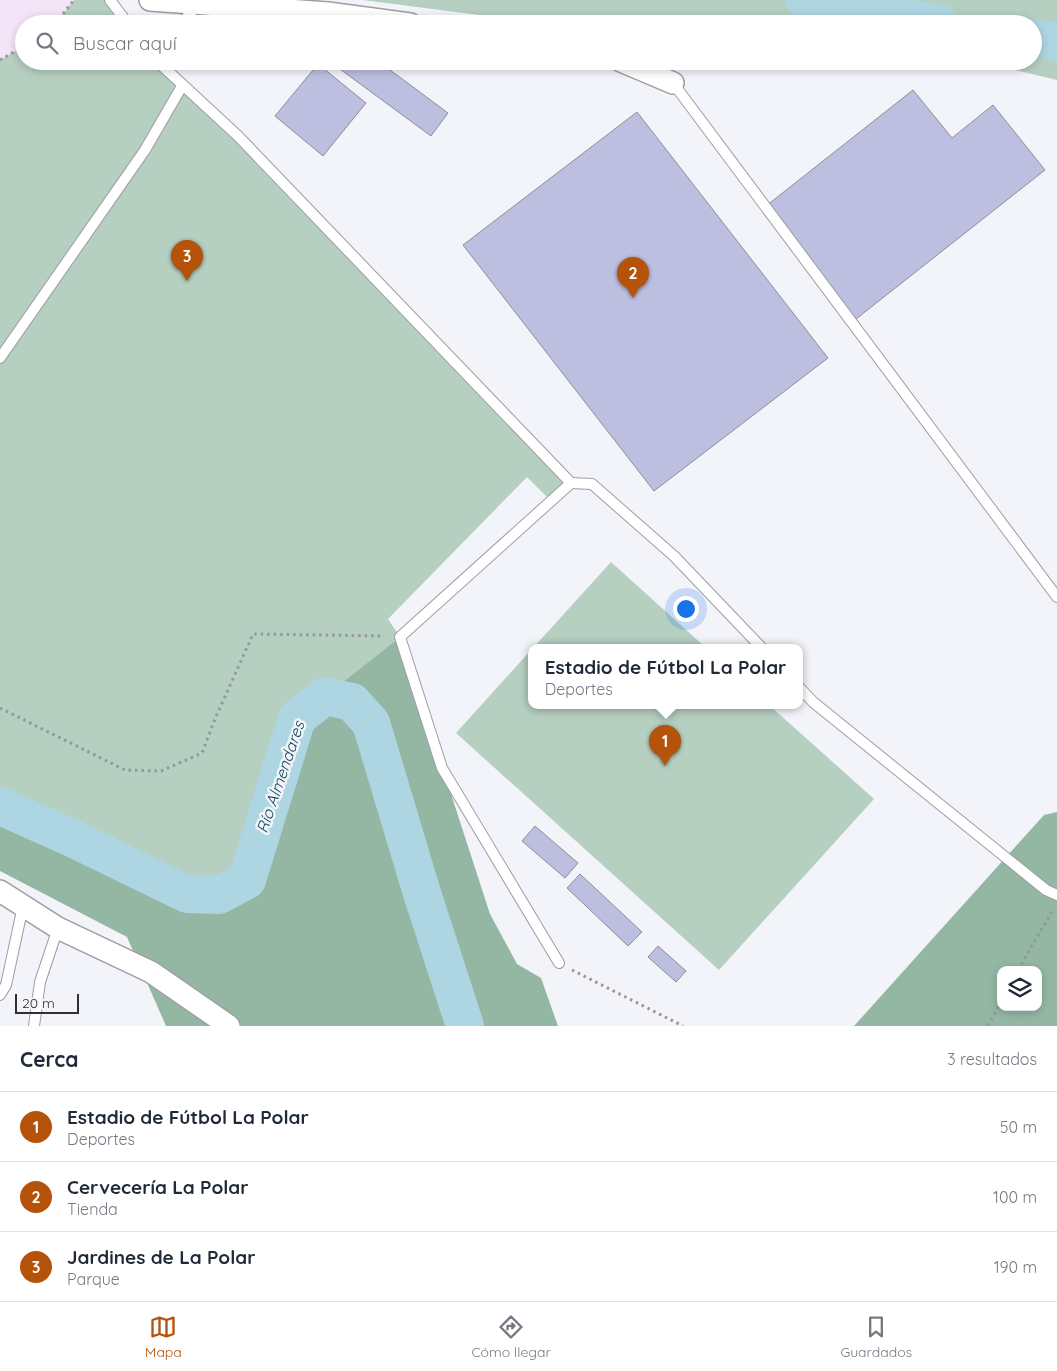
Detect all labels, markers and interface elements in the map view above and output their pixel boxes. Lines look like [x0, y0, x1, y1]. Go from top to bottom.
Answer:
search box [15, 15, 1042, 70]
icon: search [33, 29, 61, 57]
text: Buscar aquí [73, 31, 177, 55]
pin: 3 [171, 240, 203, 281]
pin: 2 [617, 257, 649, 298]
your location [673, 596, 699, 622]
popup [528, 644, 803, 709]
text: Estadio de Fútbol La Polar [545, 655, 786, 679]
text: Deportes [545, 679, 613, 699]
water label: Río Almendares [252, 717, 309, 835]
pin: 1 [649, 725, 681, 766]
map controls [997, 966, 1042, 1011]
button: layers [997, 966, 1042, 1011]
scale bar [15, 991, 79, 1014]
text: 20 m [22, 994, 55, 1012]
text: Cerca [20, 1046, 78, 1072]
text: 3 resultados [947, 1049, 1037, 1069]
text: Estadio de Fútbol La Polar [67, 1105, 309, 1129]
text: 1 [33, 1117, 39, 1137]
text: 50 m [1000, 1117, 1037, 1137]
text: Deportes [67, 1129, 135, 1149]
text: Cervecería La Polar [67, 1175, 249, 1199]
text: 2 [31, 1187, 41, 1207]
text: 100 m [993, 1187, 1037, 1207]
text: Tienda [67, 1199, 118, 1219]
text: Jardines de La Polar [67, 1245, 256, 1269]
text: 3 [32, 1257, 40, 1277]
text: 190 m [994, 1257, 1037, 1277]
text: Parque [67, 1269, 120, 1289]
tab: Mapa [145, 1313, 182, 1361]
tab: Cómo llegar [471, 1313, 551, 1361]
tab: Guardados [840, 1313, 912, 1361]

